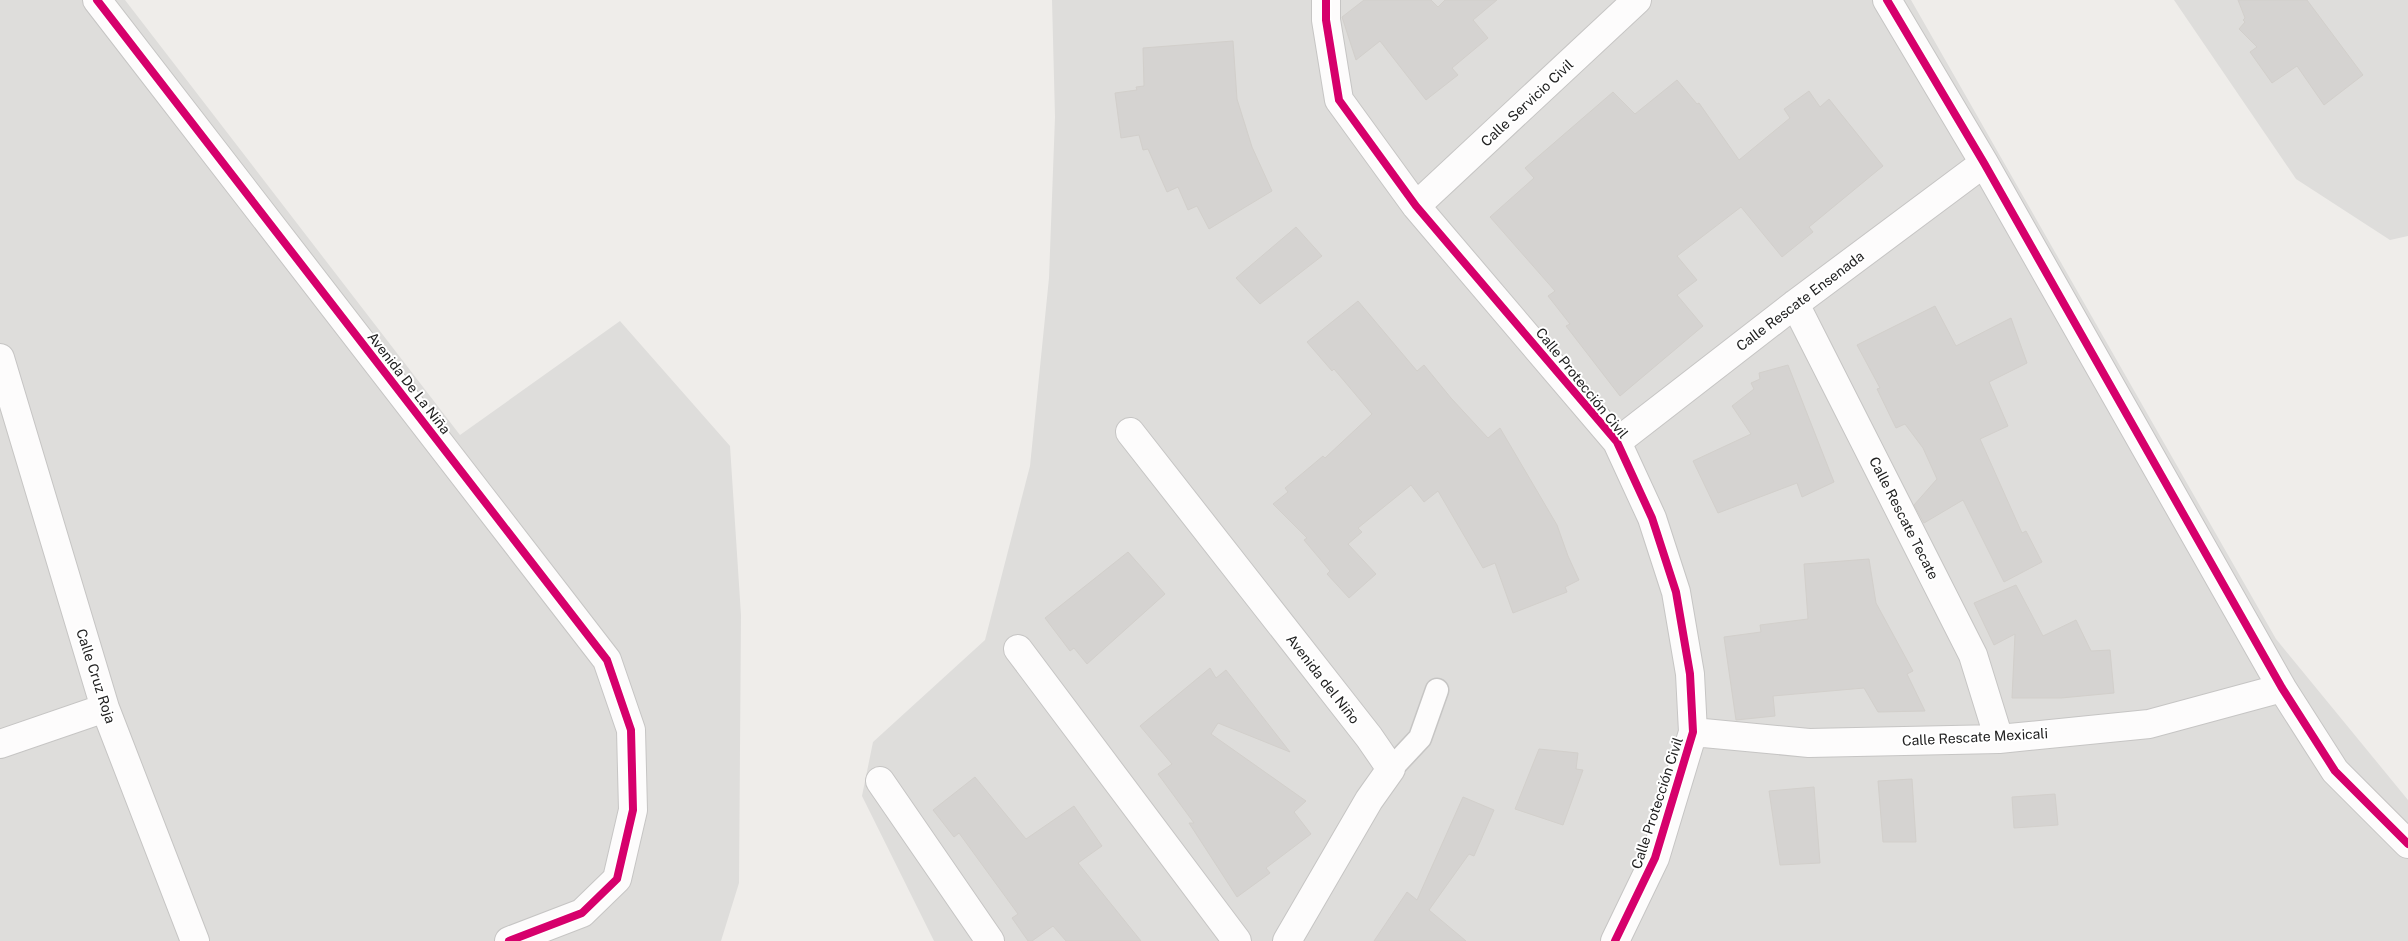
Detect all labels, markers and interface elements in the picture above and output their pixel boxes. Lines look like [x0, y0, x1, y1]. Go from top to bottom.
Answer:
street label: Calle Servicio Civil [1478, 56, 1576, 150]
street label: Calle Rescate Ensenada [1733, 248, 1867, 354]
street label: Calle Protección Civil [1533, 325, 1631, 441]
street label: Avenida De La Niña [364, 329, 454, 437]
street label: Calle Rescate Tecate [1866, 454, 1942, 582]
street label: Calle Cruz Roja [73, 627, 119, 725]
street label: Avenida del Niño [1283, 631, 1363, 727]
street label: Calle Rescate Mexicali [1902, 725, 2048, 749]
street label: Calle Protección Civil [1628, 735, 1686, 871]

